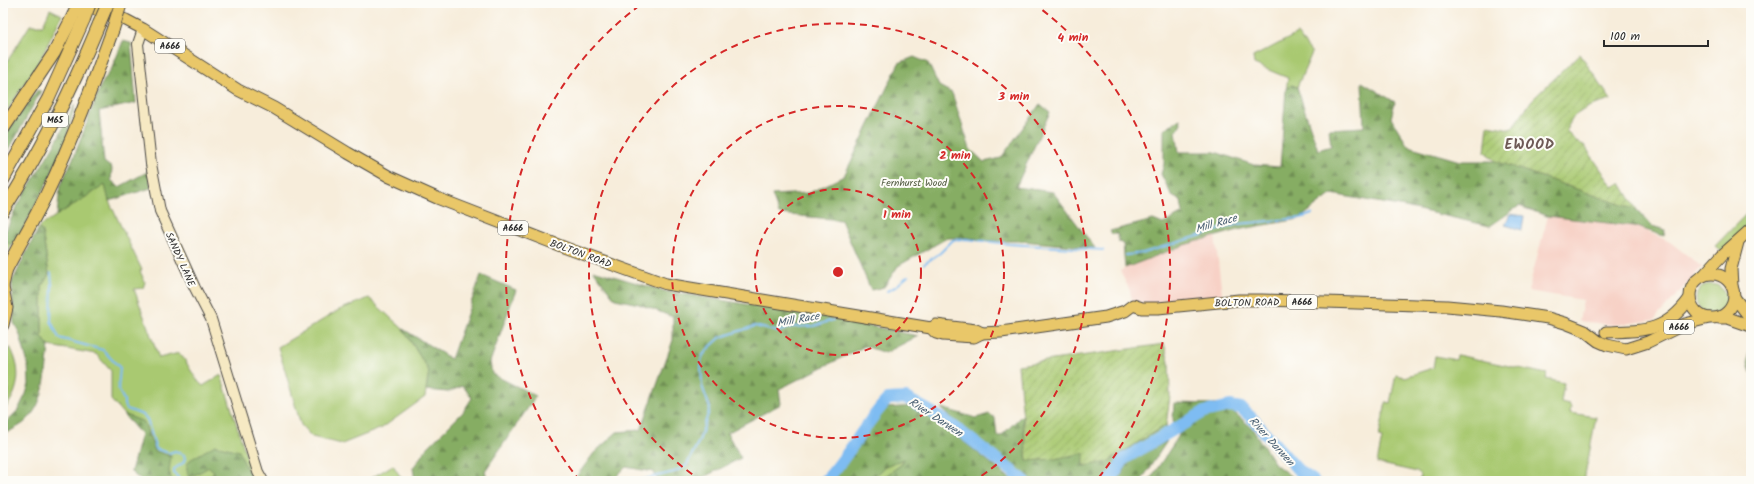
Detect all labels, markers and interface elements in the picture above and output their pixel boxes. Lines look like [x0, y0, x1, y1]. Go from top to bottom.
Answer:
scale bar [1604, 22, 1708, 48]
text: 100 m [1610, 27, 1641, 46]
text: 4 min [1058, 28, 1089, 47]
road number: A666 [155, 39, 185, 53]
text: 3 min [998, 87, 1030, 106]
road number: M65 [42, 113, 68, 127]
district label: EWOOD [1505, 134, 1555, 156]
text: 2 min [939, 146, 971, 165]
park label: Fernhurst Wood [881, 175, 948, 191]
text: 1 min [883, 205, 911, 224]
water label: Mill Race [1193, 209, 1240, 238]
road number: A666 [498, 221, 528, 235]
street label: SANDY LANE [161, 229, 200, 290]
street label: BOLTON ROAD [548, 235, 614, 273]
centre of rings [831, 265, 845, 279]
street label: BOLTON ROAD [1215, 294, 1280, 312]
road number: A666 [1287, 295, 1317, 309]
water label: Mill Race [776, 307, 822, 333]
road number: A666 [1664, 320, 1694, 334]
water label: River Darwen [905, 394, 967, 443]
water label: River Darwen [1244, 413, 1299, 471]

